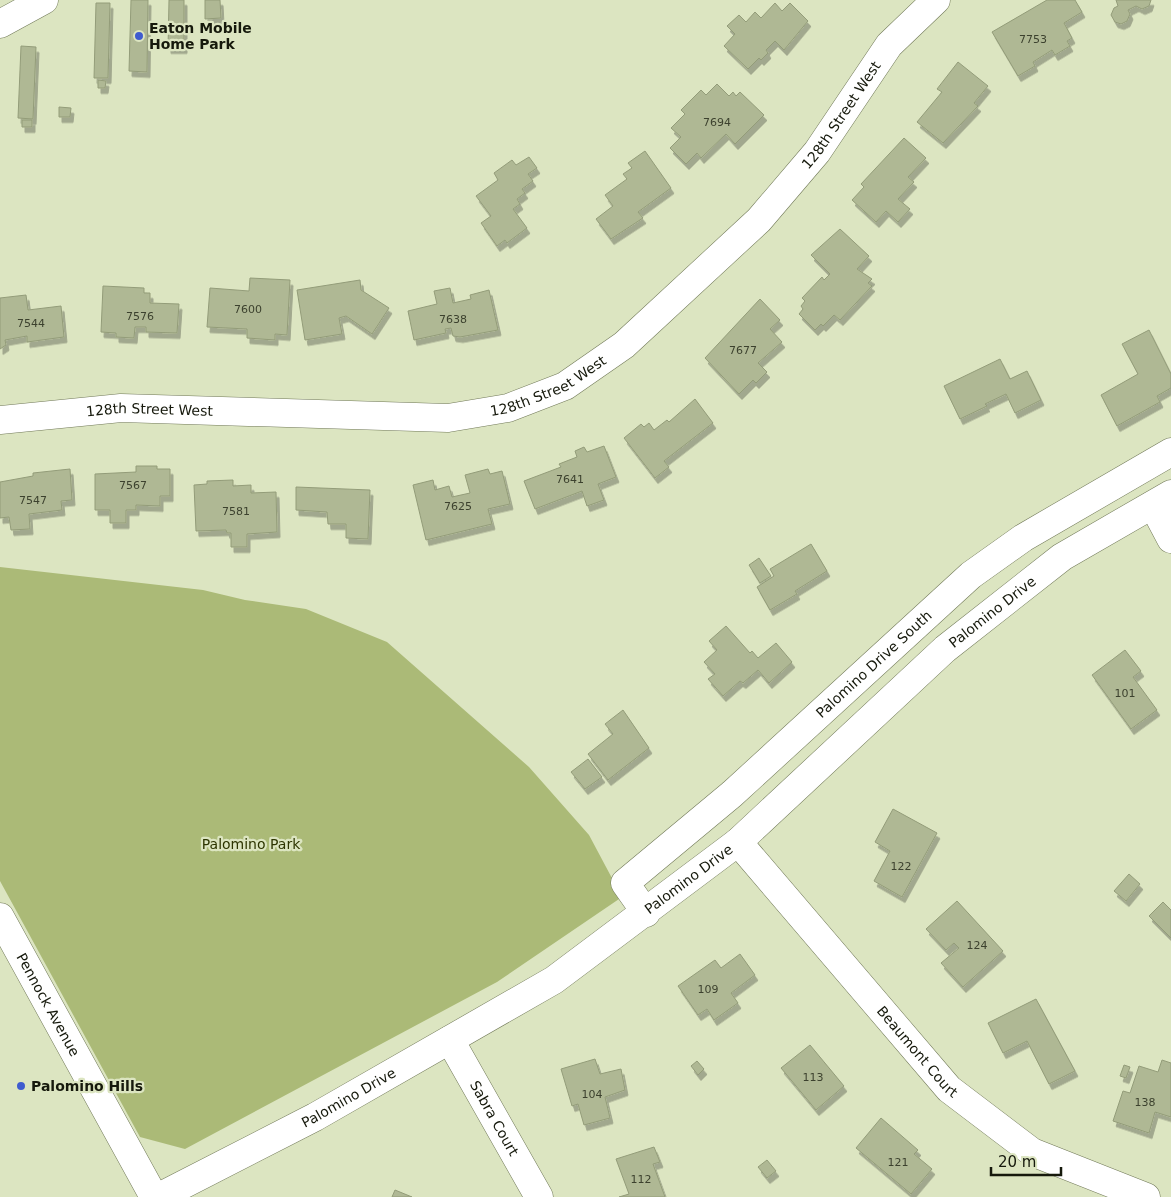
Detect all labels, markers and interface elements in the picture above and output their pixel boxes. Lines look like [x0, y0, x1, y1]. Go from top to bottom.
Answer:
place label: Eaton Mobile Home Park [149, 20, 252, 52]
marker: Eaton Mobile Home Park [133, 30, 145, 42]
house number: 7753 [1019, 33, 1047, 46]
street label: 128th Street West [798, 58, 884, 172]
house number: 7694 [703, 116, 731, 129]
house number: 7600 [234, 303, 262, 316]
house number: 7576 [126, 310, 154, 323]
house number: 7638 [439, 313, 467, 326]
house number: 7544 [17, 317, 45, 330]
house number: 7677 [729, 344, 757, 357]
street label: 128th Street West [489, 352, 609, 419]
street label: 128th Street West [85, 400, 214, 419]
house number: 7641 [556, 473, 584, 486]
house number: 7567 [119, 479, 147, 492]
house number: 7547 [19, 494, 47, 507]
house number: 7625 [444, 500, 472, 513]
house number: 7581 [222, 505, 250, 518]
street label: Palomino Drive [946, 573, 1039, 651]
street label: Palomino Drive South [813, 607, 935, 721]
house number: 101 [1115, 687, 1136, 700]
park label: Palomino Park [202, 836, 301, 852]
street label: Palomino Drive [641, 841, 736, 917]
house number: 122 [891, 860, 912, 873]
house number: 124 [967, 939, 988, 952]
street label: Pennock Avenue [13, 950, 83, 1059]
house number: 109 [698, 983, 719, 996]
street label: Beaumont Court [874, 1003, 961, 1101]
street label: Palomino Drive [299, 1065, 398, 1131]
house number: 113 [803, 1071, 824, 1084]
place label: Palomino Hills [31, 1078, 143, 1094]
street label: Sabra Court [467, 1078, 522, 1159]
marker: Palomino Hills [15, 1080, 27, 1092]
house number: 104 [582, 1088, 603, 1101]
house number: 138 [1135, 1096, 1156, 1109]
scale bar [991, 1144, 1061, 1176]
text: 20 m [998, 1153, 1036, 1171]
house number: 121 [888, 1156, 909, 1169]
house number: 112 [631, 1173, 652, 1186]

